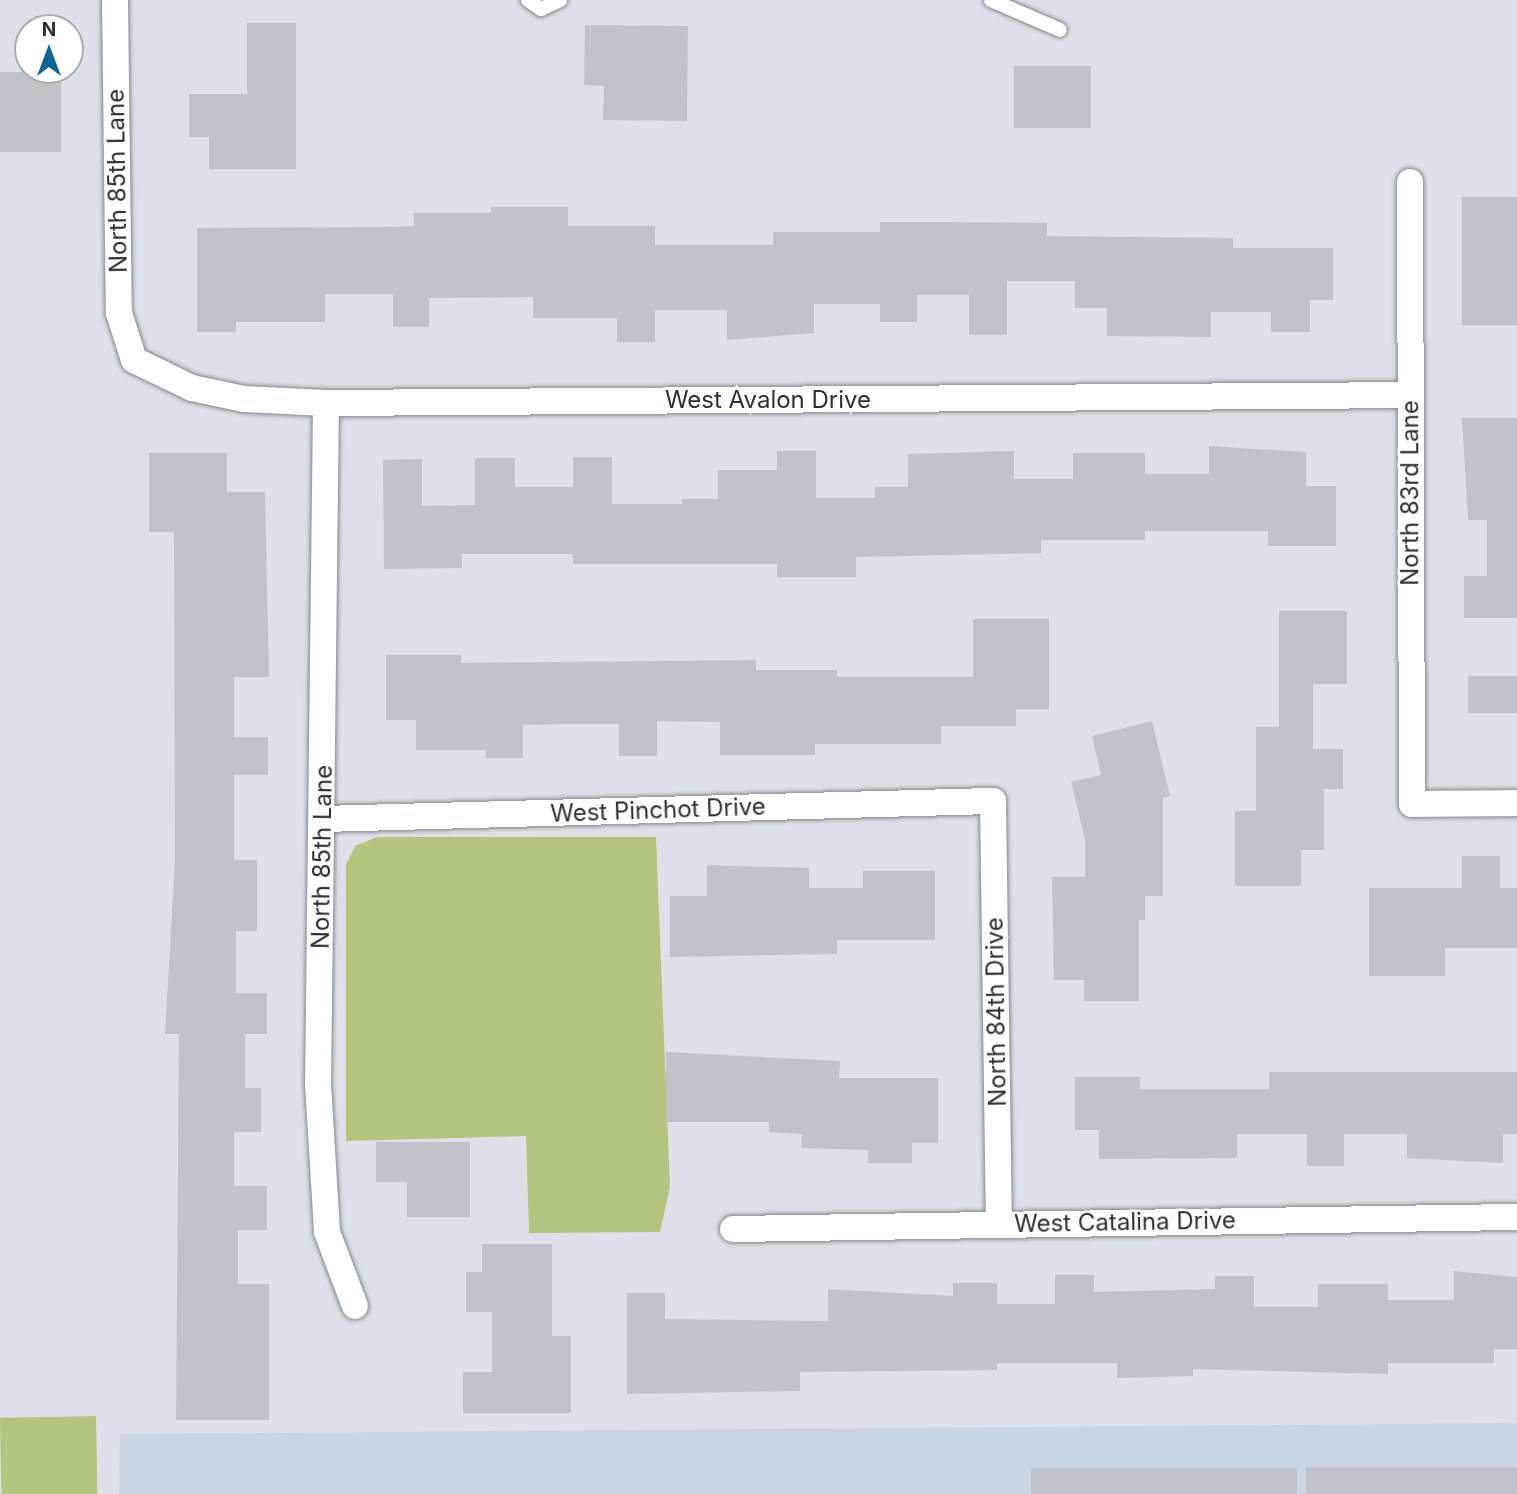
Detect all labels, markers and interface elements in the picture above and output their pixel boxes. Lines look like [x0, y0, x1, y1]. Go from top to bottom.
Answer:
north arrow [14, 14, 84, 84]
text: N [42, 18, 56, 41]
street label: North 85th Lane [101, 89, 133, 273]
street label: West Avalon Drive [665, 386, 871, 414]
street label: North 83rd Lane [1396, 400, 1424, 586]
street label: North 85th Lane [306, 765, 338, 949]
street label: West Pinchot Drive [550, 792, 766, 828]
street label: North 84th Drive [980, 917, 1012, 1107]
street label: West Catalina Drive [1014, 1206, 1236, 1238]

